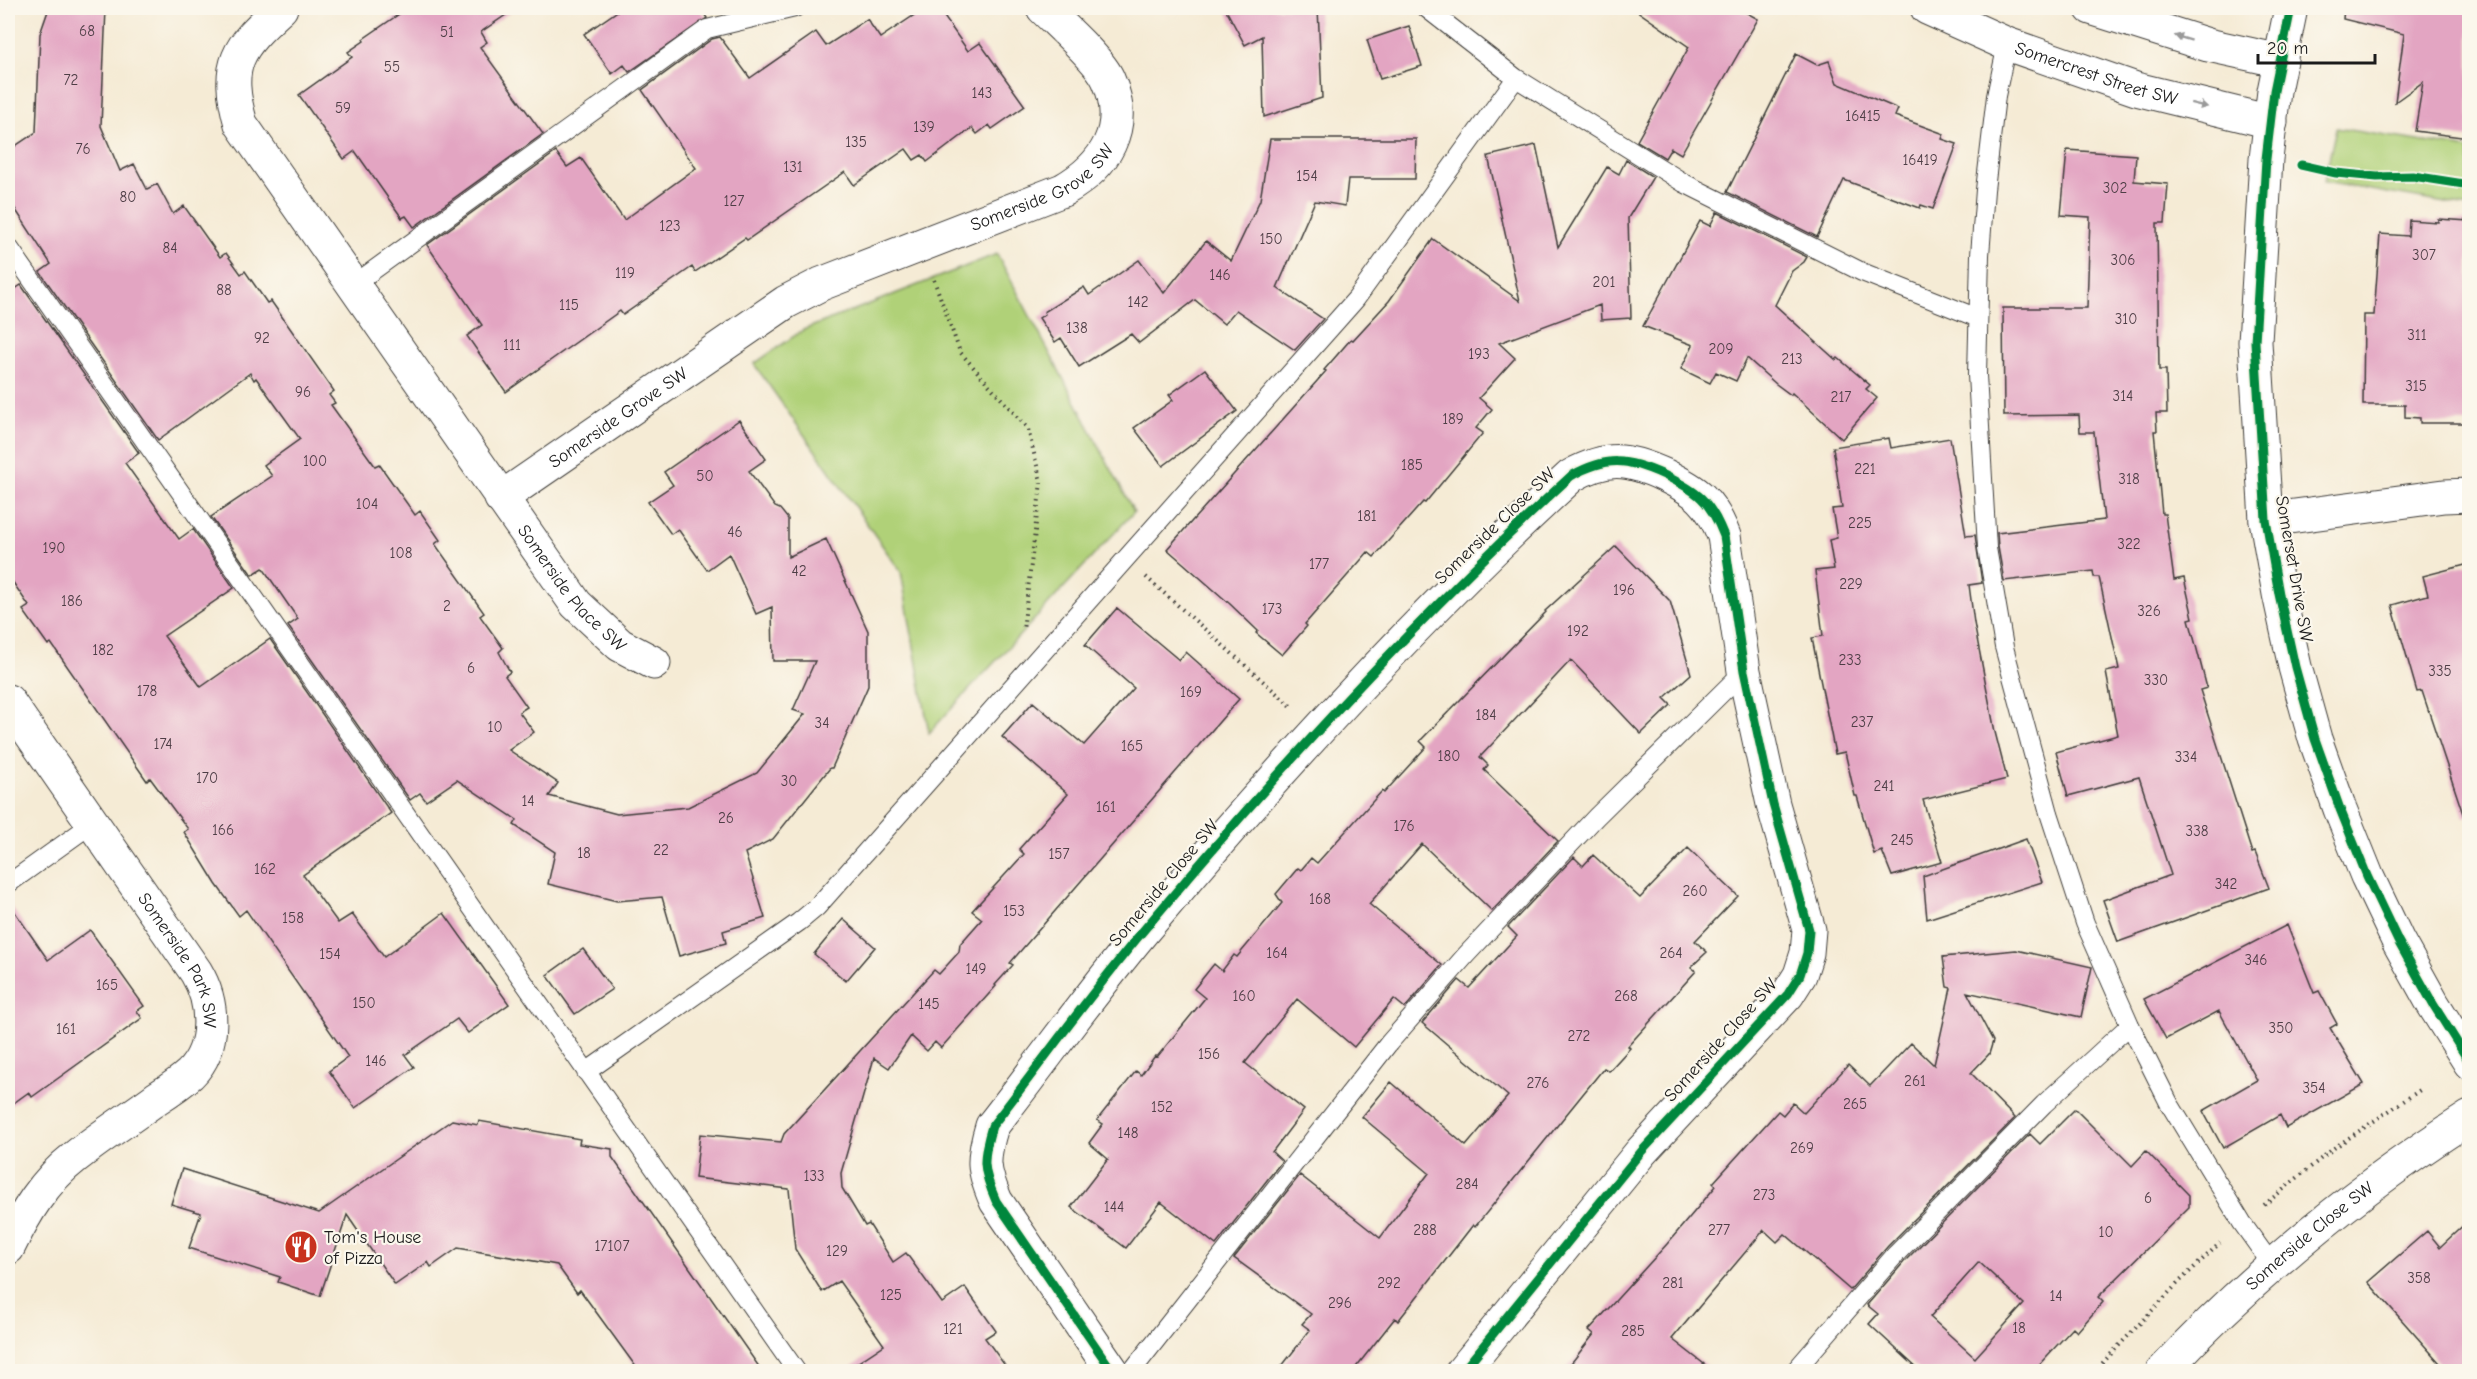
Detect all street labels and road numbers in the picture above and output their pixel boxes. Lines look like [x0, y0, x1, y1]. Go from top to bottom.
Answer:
street label: Somercrest Street SW [2012, 37, 2180, 109]
street label: Somerside Grove SW [967, 140, 1118, 236]
street label: Somerside Grove SW [545, 362, 692, 473]
street label: Somerside Close SW [1430, 463, 1560, 589]
street label: Somerset Drive SW [2271, 494, 2317, 644]
street label: Somerside Place SW [513, 520, 631, 656]
street label: Somerside Close SW [1105, 815, 1223, 951]
street label: Somerside Park SW [134, 889, 221, 1029]
street label: Somerside Close SW [1660, 974, 1782, 1106]
street label: Somerside Close SW [2241, 1177, 2378, 1294]

